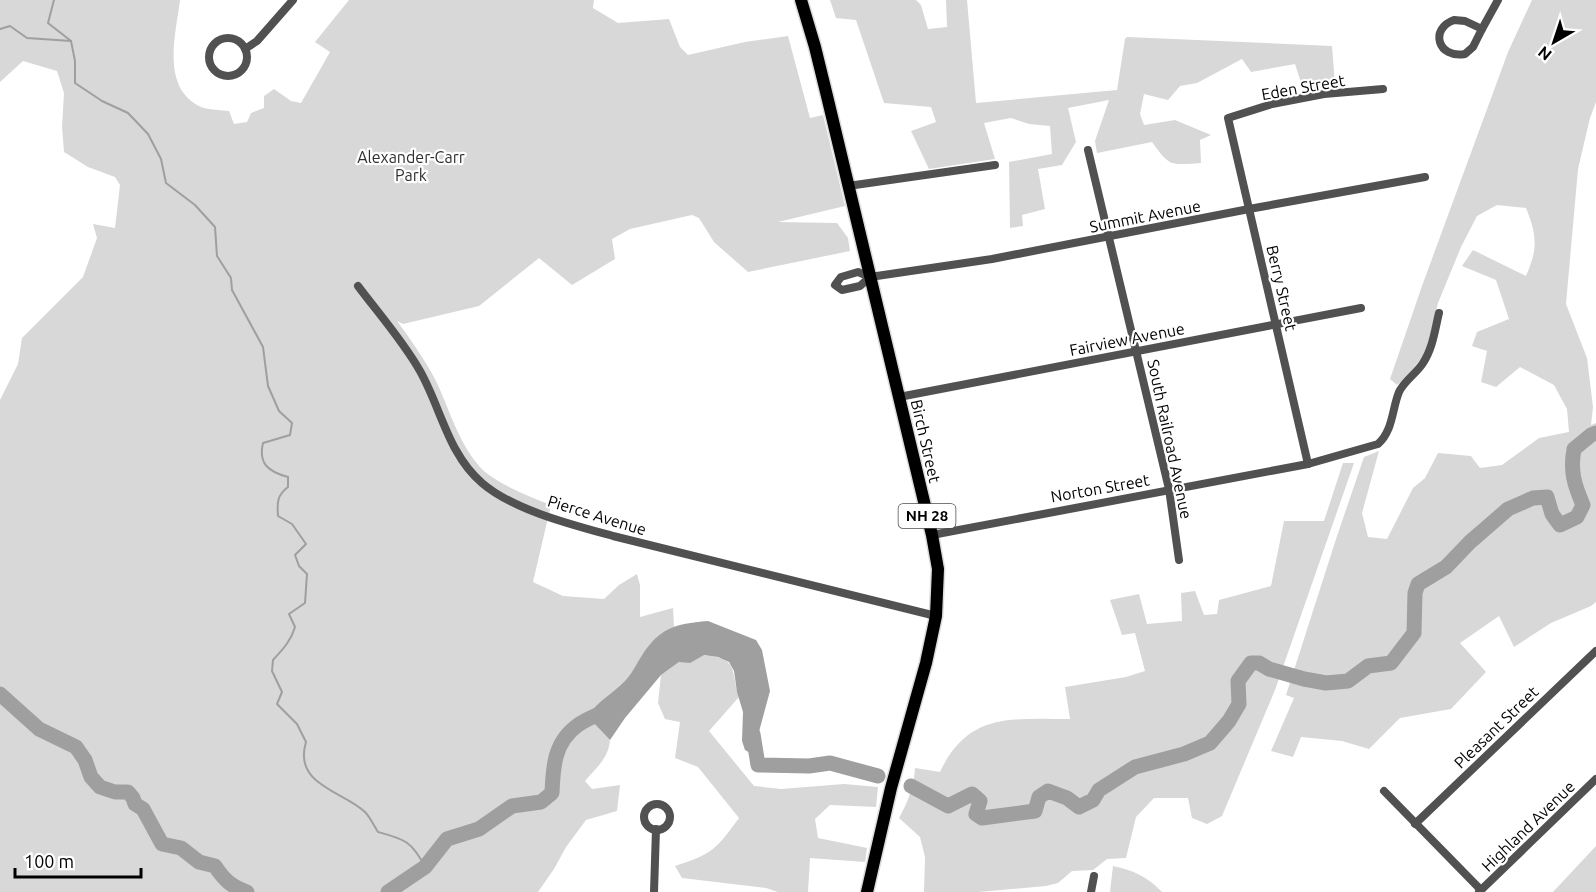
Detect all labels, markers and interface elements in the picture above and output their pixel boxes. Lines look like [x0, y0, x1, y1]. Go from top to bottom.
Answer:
north arrow [1524, 12, 1584, 72]
text: N [1534, 43, 1555, 64]
street label: Eden Street [1260, 71, 1347, 103]
park label: Alexander-Carr Park [357, 148, 465, 184]
street label: Summit Avenue [1088, 196, 1202, 236]
street label: Berry Street [1263, 243, 1301, 333]
street label: Fairview Avenue [1068, 319, 1186, 359]
street label: South Railroad Avenue [1144, 358, 1196, 520]
street label: Birch Street [908, 398, 944, 485]
street label: Norton Street [1049, 470, 1151, 506]
street label: Pierce Avenue [546, 491, 648, 539]
road number: NH 28 [898, 504, 956, 528]
street label: Pleasant Street [1450, 682, 1542, 772]
street label: Highland Avenue [1478, 777, 1578, 875]
scale bar [15, 841, 141, 879]
text: 100 m [24, 851, 74, 871]

